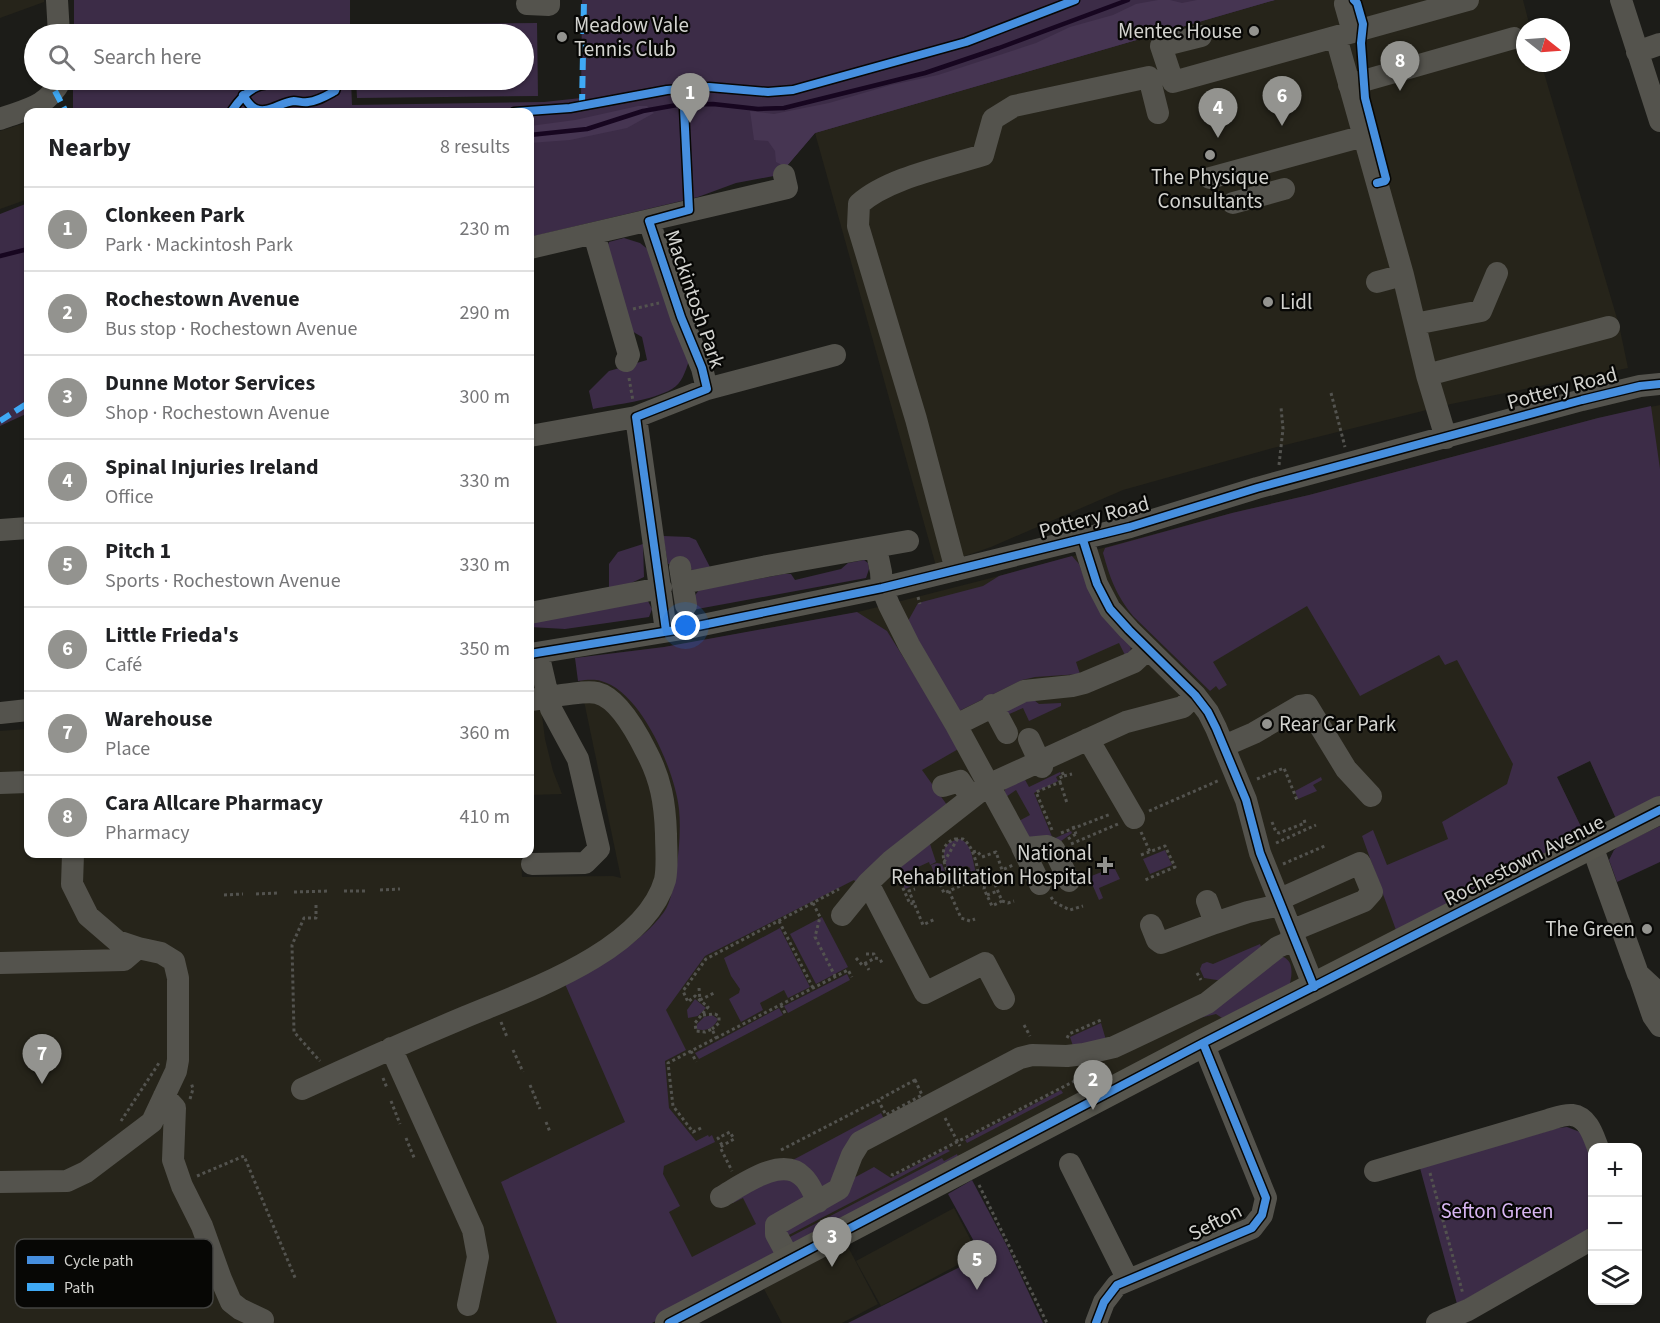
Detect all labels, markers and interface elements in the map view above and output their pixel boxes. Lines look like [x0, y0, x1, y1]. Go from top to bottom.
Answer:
place label: Meadow Vale Tennis Club [574, 10, 689, 64]
place label: Mentec House [1118, 16, 1242, 46]
north arrow [1516, 18, 1570, 72]
search box [24, 24, 534, 90]
marker: Mentec House [1247, 24, 1261, 38]
marker: Meadow Vale Tennis Club [555, 30, 569, 44]
icon: search [45, 41, 78, 74]
text: Search here [93, 41, 201, 73]
pin: 8 [1380, 42, 1420, 91]
pin: 1 [670, 74, 710, 123]
pin: 6 [1262, 76, 1302, 126]
pin: 4 [1198, 88, 1238, 138]
text: Nearby [48, 129, 131, 166]
text: 8 results [440, 133, 510, 161]
marker: The Physique Consultants [1203, 148, 1217, 162]
place label: The Physique Consultants [1151, 162, 1269, 216]
text: Clonkeen Park [105, 199, 245, 231]
text: 1 [62, 215, 73, 243]
text: 230 m [460, 215, 510, 243]
street label: Mackintosh Park [657, 226, 733, 373]
text: Park · Mackintosh Park [105, 231, 293, 259]
text: Rochestown Avenue [105, 283, 300, 315]
place label: Lidl [1280, 287, 1312, 317]
marker: Lidl [1261, 295, 1275, 309]
text: 2 [62, 299, 73, 327]
text: 290 m [460, 299, 510, 327]
text: Bus stop · Rochestown Avenue [105, 315, 358, 343]
street label: Pottery Road [1503, 359, 1621, 417]
text: Dunne Motor Services [105, 367, 315, 399]
text: 3 [62, 383, 73, 411]
text: 300 m [460, 383, 510, 411]
text: Shop · Rochestown Avenue [105, 399, 330, 427]
text: Spinal Injuries Ireland [105, 451, 319, 483]
text: 4 [62, 467, 73, 495]
text: 330 m [460, 467, 510, 495]
text: Office [105, 483, 153, 511]
street label: Pottery Road [1035, 488, 1153, 546]
text: Pitch 1 [105, 535, 171, 567]
text: 5 [62, 551, 73, 579]
text: 330 m [460, 551, 510, 579]
text: Sports · Rochestown Avenue [105, 567, 341, 595]
your location [671, 611, 700, 640]
text: Little Frieda's [105, 619, 238, 651]
text: 6 [62, 635, 73, 663]
text: 350 m [460, 635, 510, 663]
text: Café [105, 651, 142, 679]
text: Warehouse [105, 703, 213, 735]
place label: Rear Car Park [1279, 709, 1397, 739]
marker: Rear Car Park [1260, 717, 1274, 731]
text: 7 [62, 719, 73, 747]
text: 360 m [460, 719, 510, 747]
text: Place [105, 735, 150, 763]
text: Cara Allcare Pharmacy [105, 787, 323, 819]
text: 8 [62, 803, 73, 831]
text: 410 m [460, 803, 510, 831]
street label: Rochestown Avenue [1439, 807, 1609, 913]
text: Pharmacy [105, 819, 189, 847]
place label: National Rehabilitation Hospital [891, 838, 1092, 892]
marker: National Rehabilitation Hospital [1096, 856, 1114, 874]
place label: The Green [1545, 914, 1635, 944]
marker: The Green [1640, 922, 1654, 936]
pin: 7 [22, 1034, 62, 1084]
pin: 2 [1074, 1060, 1112, 1110]
map controls [1588, 1143, 1642, 1305]
button: + [1588, 1143, 1642, 1197]
street label: Sefton [1183, 1196, 1247, 1248]
park label: Sefton Green [1440, 1196, 1554, 1226]
button: − [1588, 1197, 1642, 1251]
pin: 3 [812, 1218, 852, 1267]
legend [15, 1239, 213, 1308]
pin: 5 [958, 1240, 996, 1290]
text: Cycle path [64, 1250, 133, 1272]
button: layers [1588, 1251, 1642, 1305]
text: Path [64, 1277, 94, 1299]

